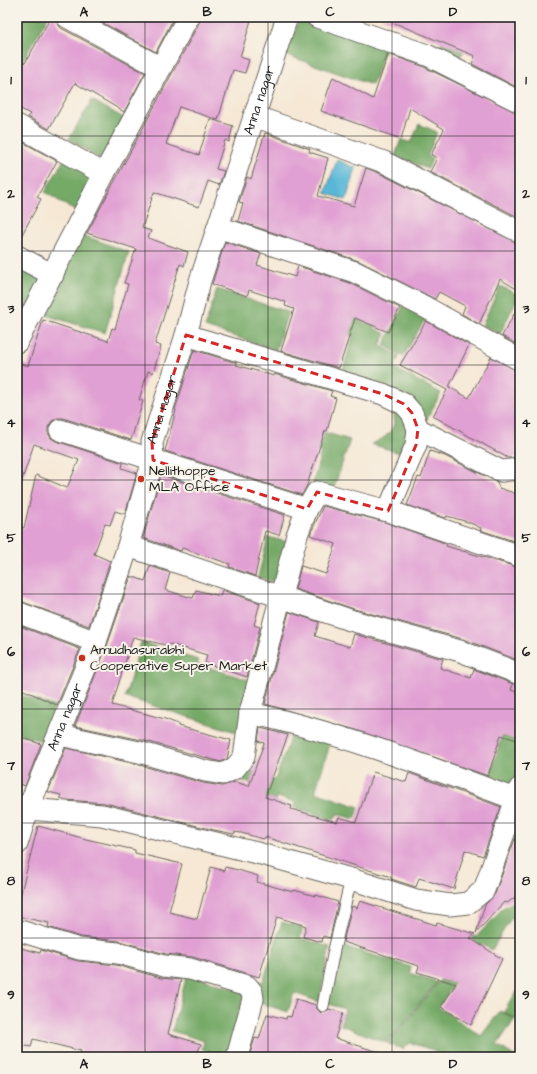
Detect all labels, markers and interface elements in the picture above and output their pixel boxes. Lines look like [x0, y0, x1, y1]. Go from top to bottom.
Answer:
text: A [80, 3, 89, 21]
text: B [202, 3, 212, 21]
text: C [325, 3, 335, 21]
text: D [449, 3, 458, 21]
street label: Anna nagar [239, 63, 280, 138]
text: 1 [10, 71, 12, 89]
text: 1 [525, 71, 527, 89]
text: 2 [6, 185, 15, 203]
text: 2 [521, 185, 530, 203]
text: 3 [7, 300, 15, 318]
text: 3 [522, 300, 530, 318]
street label: Anna nagar [142, 372, 183, 447]
text: 4 [7, 414, 16, 432]
text: 4 [522, 414, 531, 432]
place label: Nellithoppe MLA Office [149, 461, 230, 497]
marker: Nellithoppe MLA Office [136, 474, 146, 484]
text: 5 [6, 529, 16, 547]
text: 5 [521, 529, 531, 547]
place label: Amudhasurabhi Cooperative Super Market [90, 640, 268, 676]
text: 6 [7, 643, 16, 661]
text: 6 [522, 643, 531, 661]
marker: Amudhasurabhi Cooperative Super Market [77, 653, 87, 663]
street label: Anna nagar [43, 680, 88, 754]
text: 7 [6, 757, 16, 775]
text: 7 [521, 757, 531, 775]
text: 8 [7, 872, 16, 890]
text: 8 [522, 872, 531, 890]
text: 9 [7, 986, 15, 1004]
text: 9 [522, 986, 530, 1004]
text: A [80, 1055, 89, 1073]
text: B [202, 1055, 212, 1073]
text: C [325, 1055, 335, 1073]
text: D [449, 1055, 458, 1073]

